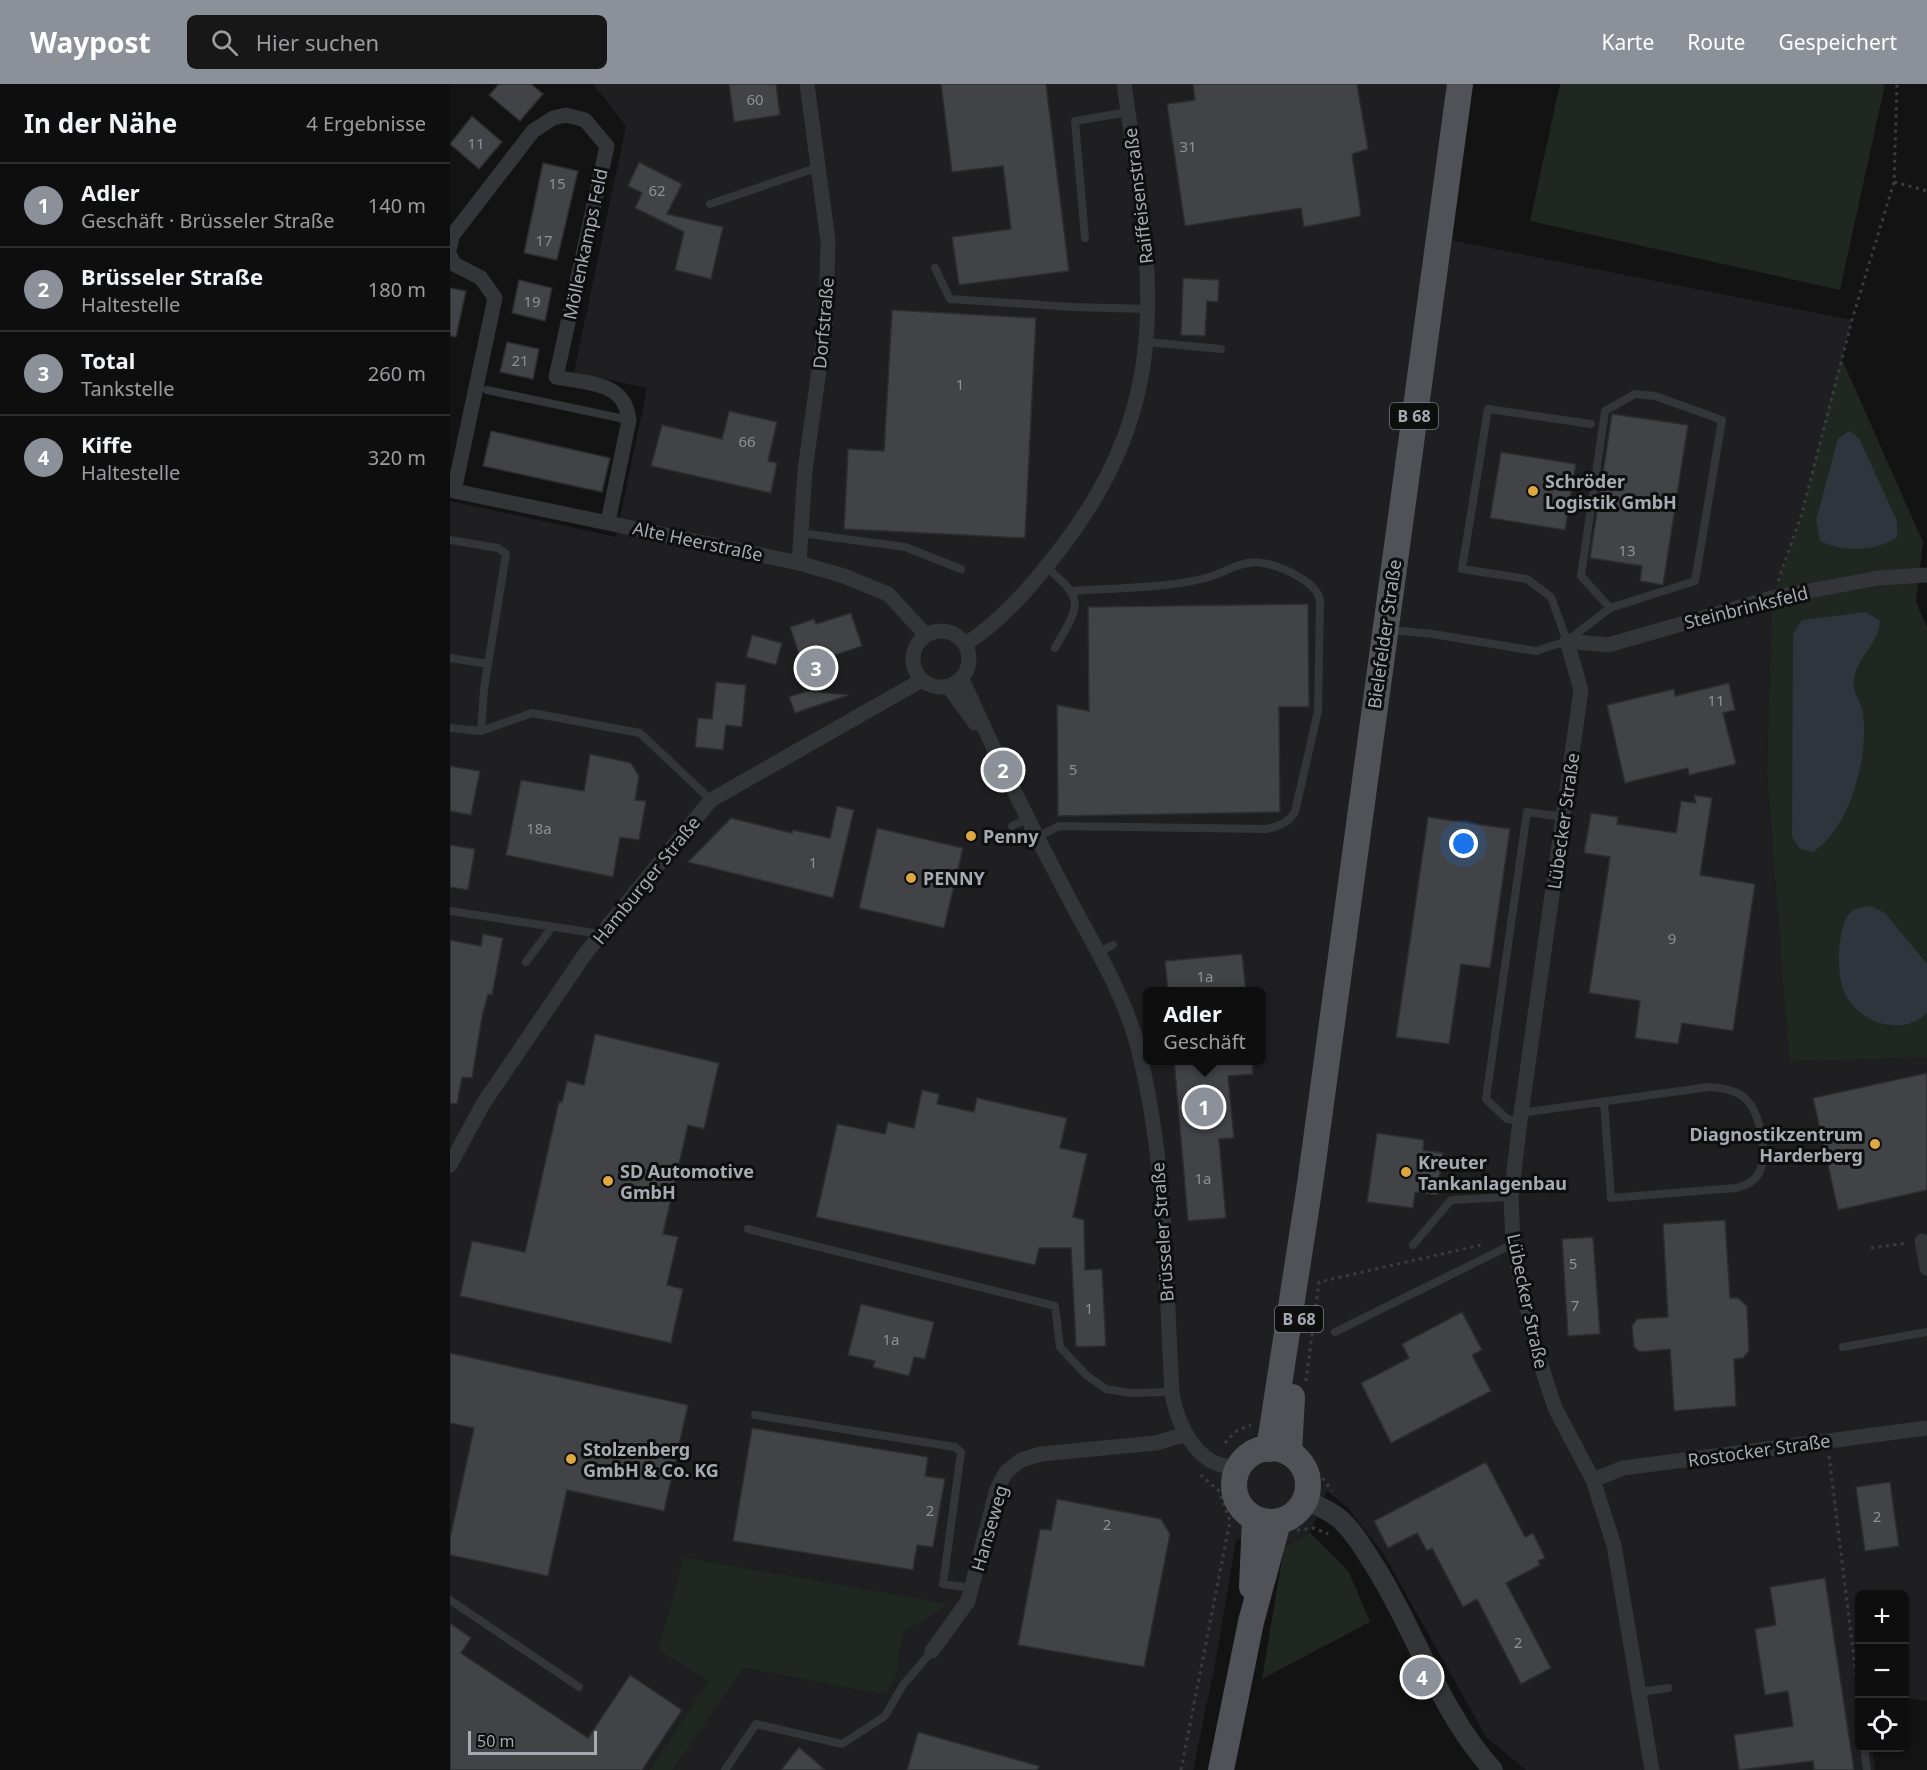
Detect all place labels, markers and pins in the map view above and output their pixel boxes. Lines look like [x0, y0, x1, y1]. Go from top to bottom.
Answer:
place label: Schröder Logistik GmbH [1545, 469, 1677, 514]
marker: Schröder Logistik GmbH [1526, 484, 1540, 498]
pin: 3 [796, 646, 836, 690]
pin: 2 [984, 748, 1022, 792]
place label: Penny [983, 824, 1039, 848]
marker: Penny [964, 829, 978, 843]
place label: PENNY [923, 866, 986, 890]
marker: PENNY [904, 871, 918, 885]
pin: 1 [1184, 1084, 1224, 1130]
place label: Diagnostikzentrum Harderberg [1690, 1122, 1863, 1167]
marker: Diagnostikzentrum Harderberg [1868, 1137, 1882, 1151]
place label: Kreuter Tankanlagenbau [1418, 1150, 1567, 1195]
place label: SD Automotive GmbH [620, 1159, 754, 1204]
marker: Kreuter Tankanlagenbau [1399, 1165, 1413, 1179]
marker: SD Automotive GmbH [601, 1174, 615, 1188]
place label: Stolzenberg GmbH & Co. KG [583, 1437, 719, 1482]
marker: Stolzenberg GmbH & Co. KG [564, 1452, 578, 1466]
pin: 4 [1402, 1654, 1442, 1700]

